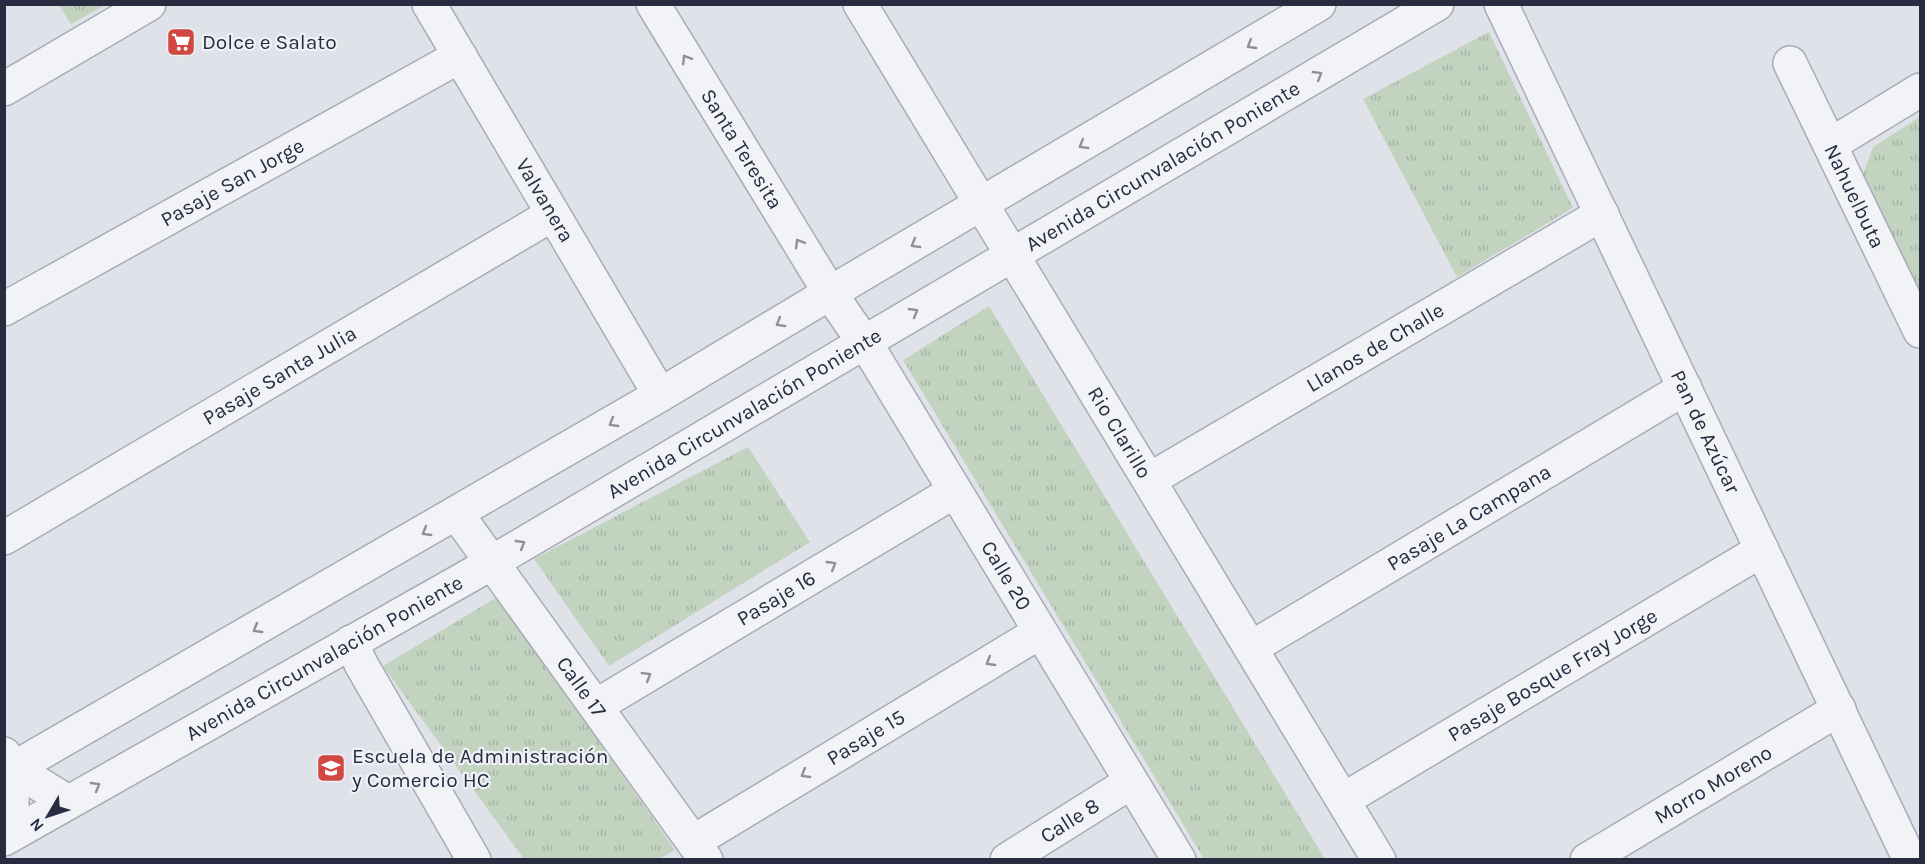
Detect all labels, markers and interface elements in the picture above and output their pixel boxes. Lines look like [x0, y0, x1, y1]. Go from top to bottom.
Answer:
supermarket icon: Dolce e Salato [165, 26, 197, 58]
place label: Dolce e Salato [202, 30, 337, 54]
one-way arrow [1247, 38, 1257, 49]
one-way arrow [682, 55, 694, 65]
one-way arrow [1312, 70, 1322, 82]
street label: Avenida Circunvalación Poniente [1021, 76, 1304, 256]
street label: Santa Teresita [696, 85, 788, 213]
street label: Pasaje San Jorge [156, 133, 308, 232]
one-way arrow [1079, 137, 1089, 149]
street label: Nahuelbuta [1819, 140, 1890, 252]
street label: Valvanera [511, 154, 579, 247]
one-way arrow [911, 236, 921, 248]
one-way arrow [795, 239, 807, 249]
street label: Llanos de Challe [1302, 298, 1448, 397]
one-way arrow [908, 307, 918, 319]
one-way arrow [776, 315, 786, 327]
street label: Pasaje Santa Julia [198, 321, 361, 430]
street label: Avenida Circunvalación Poniente [603, 323, 886, 504]
street label: Pan de Azúcar [1666, 366, 1745, 498]
street label: Rio Clarillo [1083, 382, 1157, 483]
one-way arrow [609, 416, 619, 427]
street label: Pasaje La Campana [1383, 459, 1555, 576]
one-way arrow [422, 525, 432, 536]
street label: Calle 20 [976, 536, 1037, 614]
one-way arrow [515, 540, 526, 552]
one-way arrow [826, 560, 836, 572]
street label: Pasaje 16 [733, 565, 820, 631]
street label: Avenida Circunvalación Poniente [182, 570, 467, 746]
street label: Pasaje Bosque Fray Jorge [1444, 603, 1661, 747]
one-way arrow [253, 622, 263, 633]
street label: Calle 17 [552, 652, 611, 722]
one-way arrow [986, 655, 996, 667]
one-way arrow [641, 671, 651, 683]
street label: Pasaje 15 [822, 705, 909, 770]
street label: Morro Moreno [1650, 740, 1776, 829]
place label: Escuela de Administración y Comercio HC [351, 744, 608, 792]
school or university icon: Escuela de Administración y Comercio HC [315, 752, 347, 784]
one-way arrow [801, 767, 811, 779]
one-way arrow [90, 782, 100, 793]
north arrow [18, 786, 78, 846]
street label: Calle 8 [1036, 793, 1104, 848]
text: N [26, 815, 48, 836]

